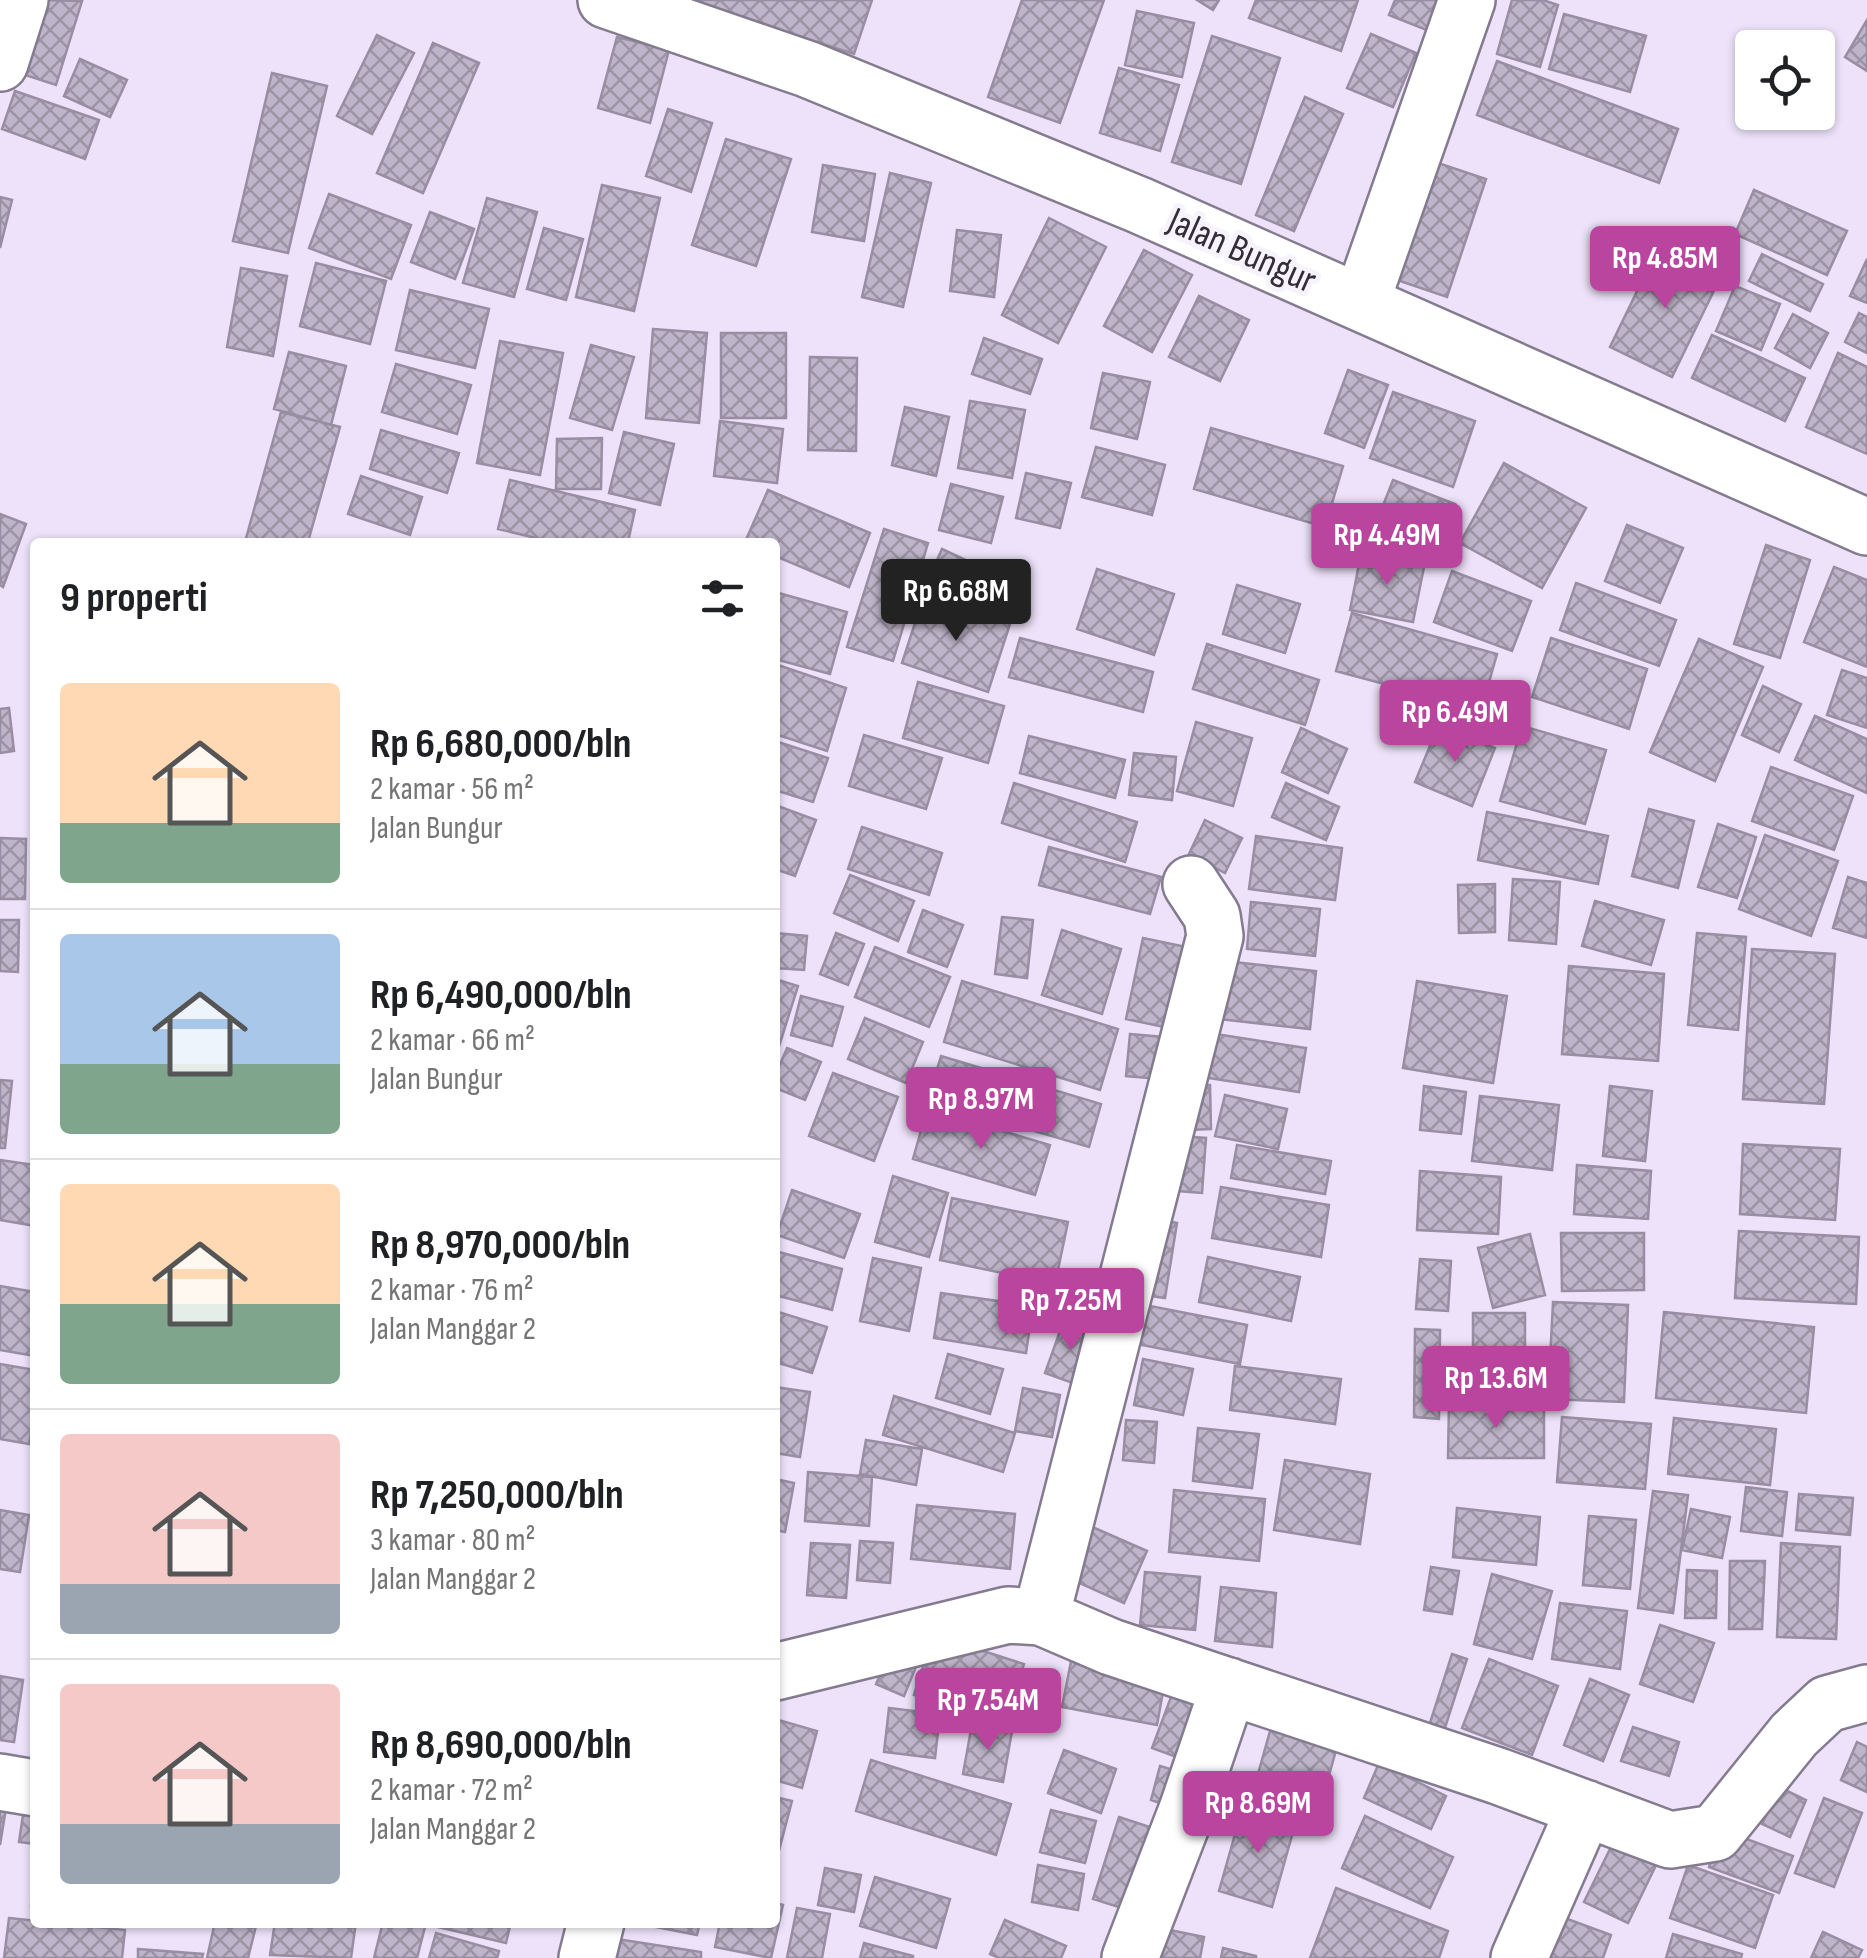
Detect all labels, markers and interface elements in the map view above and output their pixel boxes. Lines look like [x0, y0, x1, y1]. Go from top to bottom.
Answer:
map controls [1735, 30, 1835, 130]
button: locate [1735, 30, 1835, 130]
street label: Jalan Bungur [1160, 198, 1323, 304]
pin: Rp 4.85M [1562, 226, 1768, 311]
text: Rp 4.85M [1612, 239, 1718, 278]
pin: Rp 4.49M [1284, 503, 1490, 588]
text: Rp 4.49M [1333, 516, 1441, 555]
pin: Rp 6.68M [853, 559, 1059, 644]
icon: filters [695, 571, 750, 626]
text: Rp 6.68M [903, 572, 1009, 611]
text: 9 properti [60, 573, 208, 624]
pin: Rp 6.49M [1352, 680, 1558, 765]
text: Rp 6.49M [1402, 693, 1508, 732]
text: Rp 6,680,000/bln [370, 719, 631, 770]
icon: home [140, 723, 260, 843]
text: 2 kamar · 56 m² [370, 770, 534, 809]
text: Jalan Bungur [370, 809, 503, 848]
text: Rp 6,490,000/bln [370, 970, 632, 1021]
icon: home [140, 974, 260, 1094]
text: 2 kamar · 66 m² [370, 1021, 535, 1060]
text: Jalan Bungur [370, 1060, 503, 1099]
pin: Rp 8.97M [878, 1067, 1084, 1152]
text: Rp 8.97M [928, 1080, 1034, 1119]
text: Rp 8,970,000/bln [370, 1220, 630, 1271]
icon: home [140, 1224, 260, 1344]
pin: Rp 7.25M [968, 1268, 1174, 1353]
text: 2 kamar · 76 m² [370, 1271, 534, 1310]
text: Rp 7.25M [1020, 1281, 1122, 1320]
text: Jalan Manggar 2 [370, 1310, 536, 1349]
pin: Rp 13.6M [1393, 1346, 1599, 1431]
text: Rp 13.6M [1444, 1359, 1548, 1398]
text: Rp 7,250,000/bln [370, 1470, 624, 1521]
icon: home [140, 1474, 260, 1594]
text: 3 kamar · 80 m² [370, 1521, 536, 1560]
text: Jalan Manggar 2 [370, 1560, 536, 1599]
pin: Rp 7.54M [885, 1668, 1091, 1753]
text: Rp 7.54M [937, 1681, 1039, 1720]
text: Rp 8,690,000/bln [370, 1720, 632, 1771]
icon: home [140, 1724, 260, 1844]
text: 2 kamar · 72 m² [370, 1771, 533, 1810]
pin: Rp 8.69M [1155, 1771, 1361, 1856]
text: Rp 8.69M [1205, 1784, 1311, 1823]
text: Jalan Manggar 2 [370, 1810, 536, 1849]

